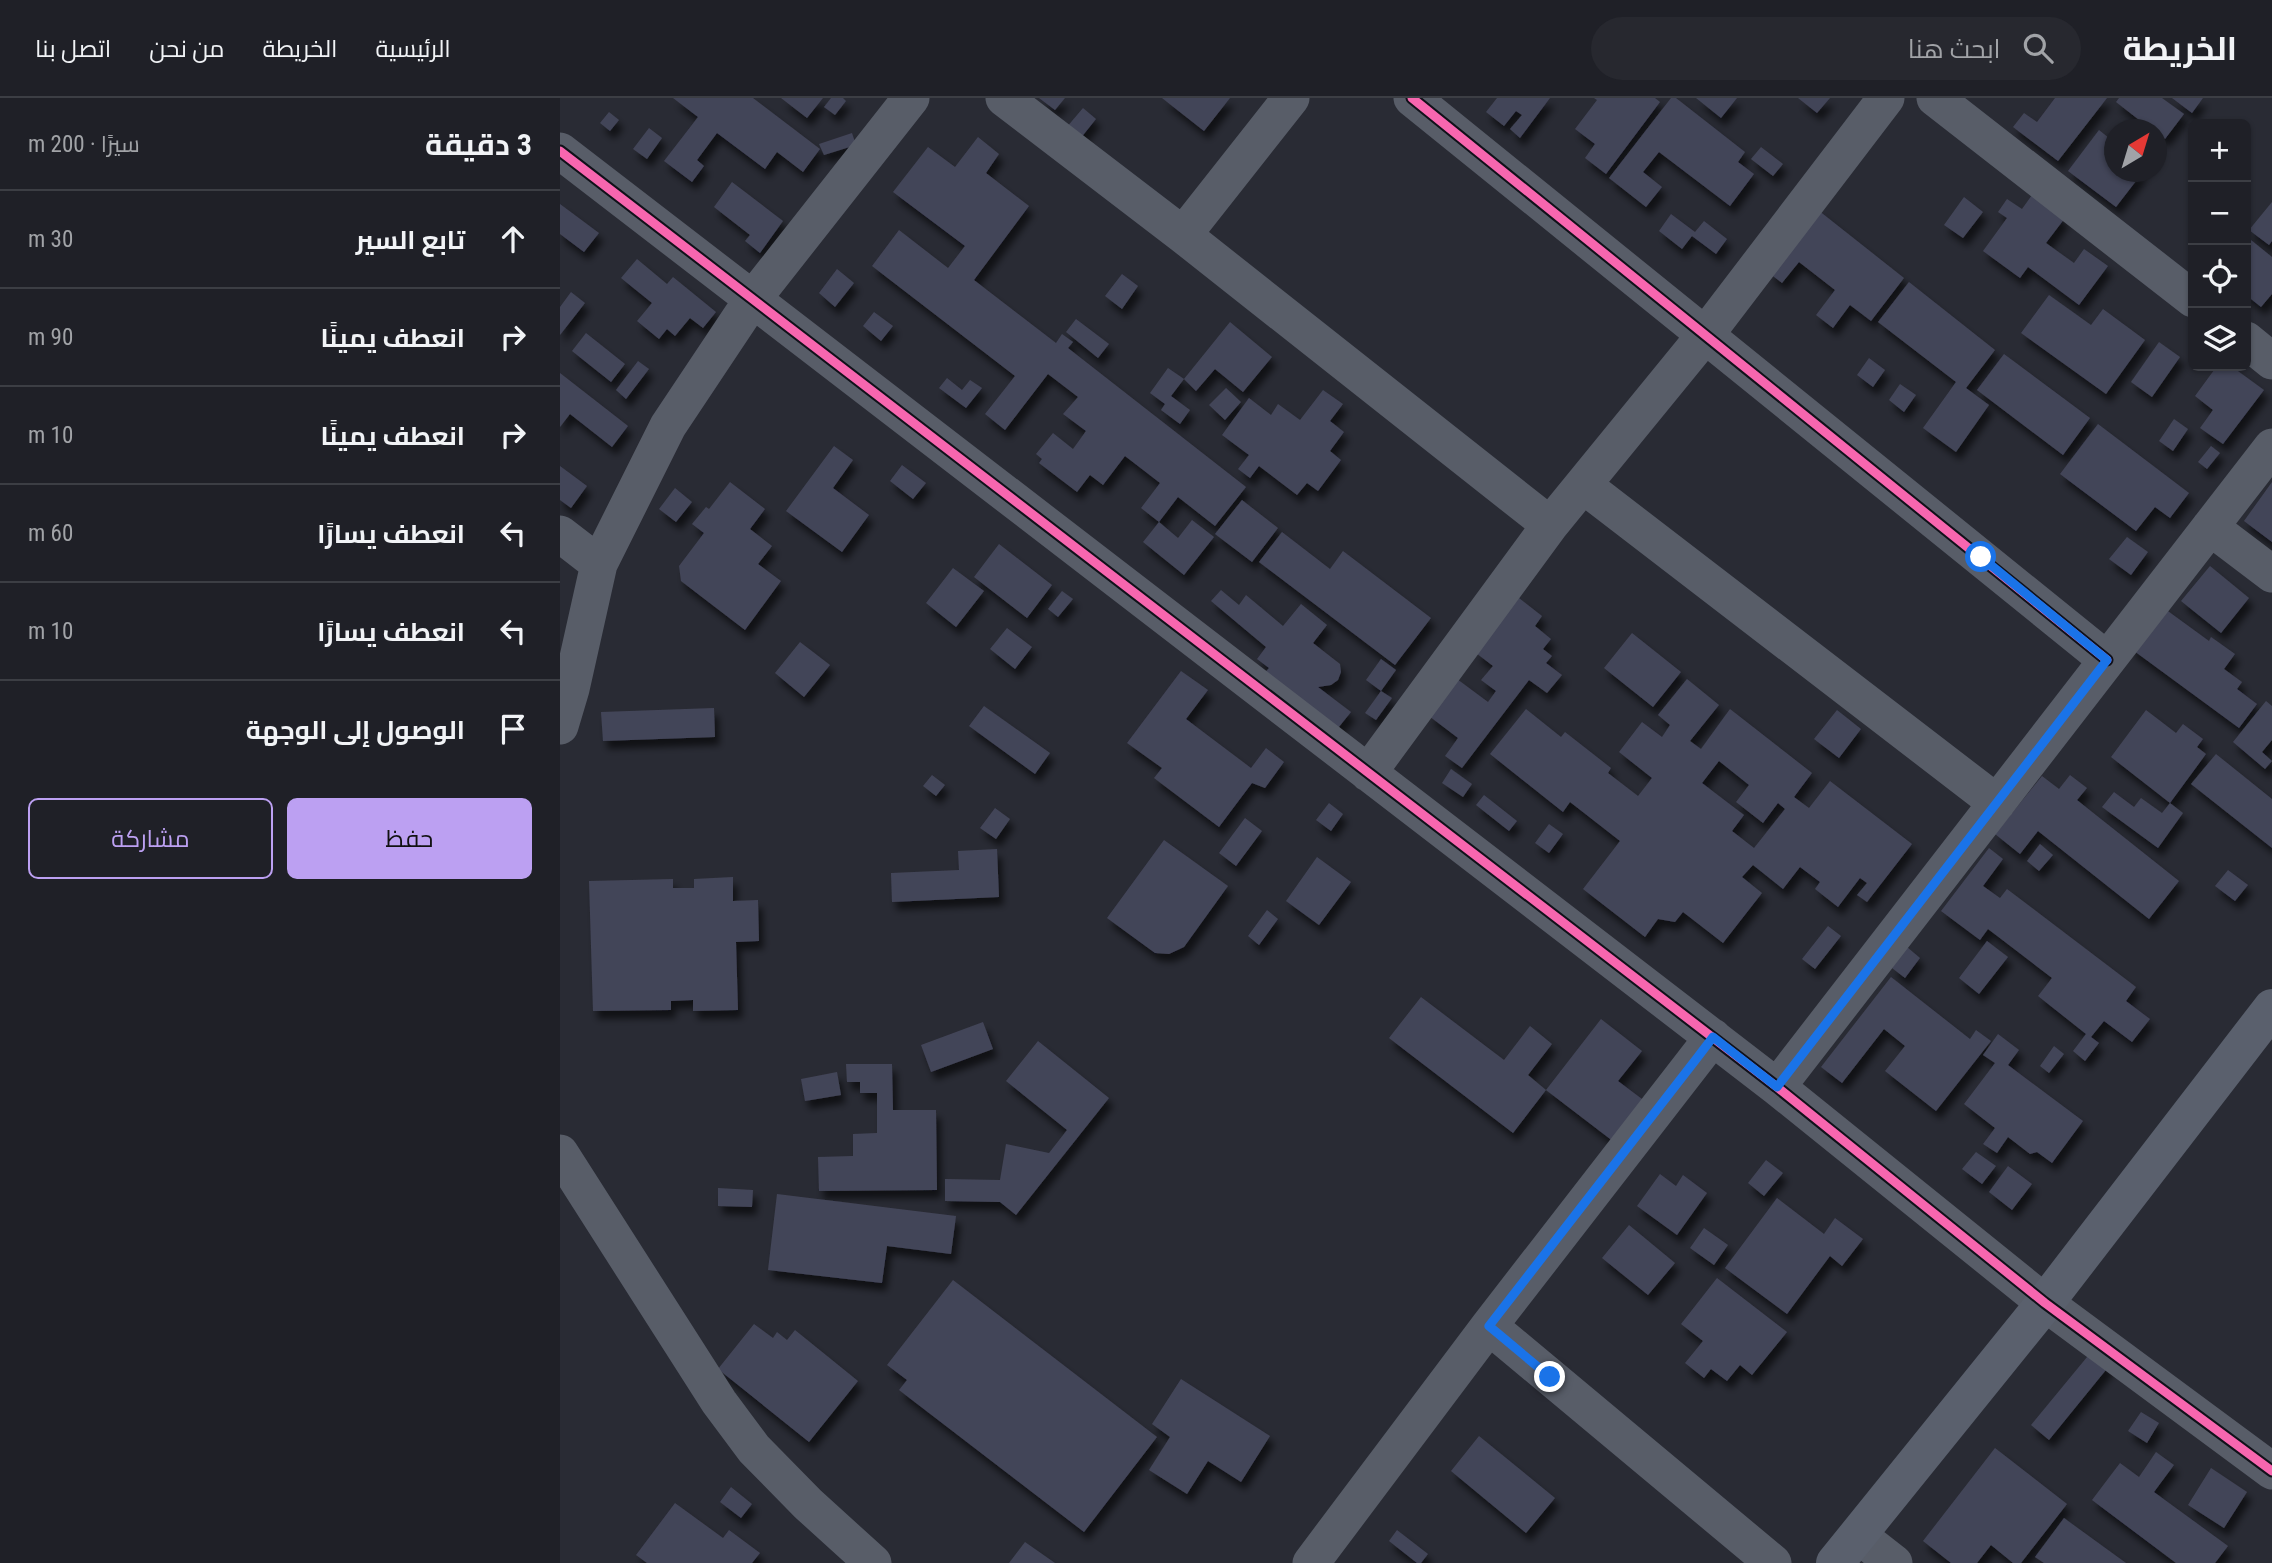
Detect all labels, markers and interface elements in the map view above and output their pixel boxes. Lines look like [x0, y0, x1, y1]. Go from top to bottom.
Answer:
search box [1591, 17, 2081, 80]
icon: search [2019, 29, 2057, 67]
text: الخريطة [2123, 29, 2237, 68]
text: ابحث هنا [1908, 34, 2001, 64]
text: اتصل بنا [35, 35, 111, 63]
text: من نحن [149, 35, 225, 63]
text: الخريطة [263, 35, 337, 63]
text: الرئيسية [375, 35, 451, 63]
north arrow [2104, 119, 2167, 182]
map controls [2188, 119, 2251, 371]
button: + [2188, 119, 2251, 182]
text: 3 دقيقة [425, 127, 532, 162]
text: سيرًا · 200 m [28, 131, 140, 158]
button: − [2188, 182, 2251, 245]
icon: ahead [494, 220, 532, 258]
text: تابع السير [356, 225, 465, 255]
text: 30 m [28, 226, 73, 253]
button: locate [2188, 245, 2251, 308]
button: layers [2188, 308, 2251, 371]
icon: right [494, 318, 532, 356]
text: انعطف يمينًا [320, 323, 465, 353]
text: 90 m [28, 324, 73, 351]
icon: right [494, 416, 532, 454]
text: انعطف يمينًا [320, 421, 465, 451]
text: 10 m [28, 422, 73, 449]
icon: left [494, 514, 532, 552]
text: انعطف يسارًا [317, 519, 465, 549]
text: 60 m [28, 520, 73, 547]
route start [1965, 541, 1996, 572]
icon: left [494, 612, 532, 650]
text: انعطف يسارًا [317, 617, 465, 647]
text: 10 m [28, 618, 73, 645]
icon: arrive [494, 710, 532, 748]
text: الوصول إلى الوجهة [246, 715, 465, 745]
button: مشاركة [28, 798, 273, 879]
button: حفظ [287, 798, 532, 879]
route end [1534, 1361, 1565, 1392]

